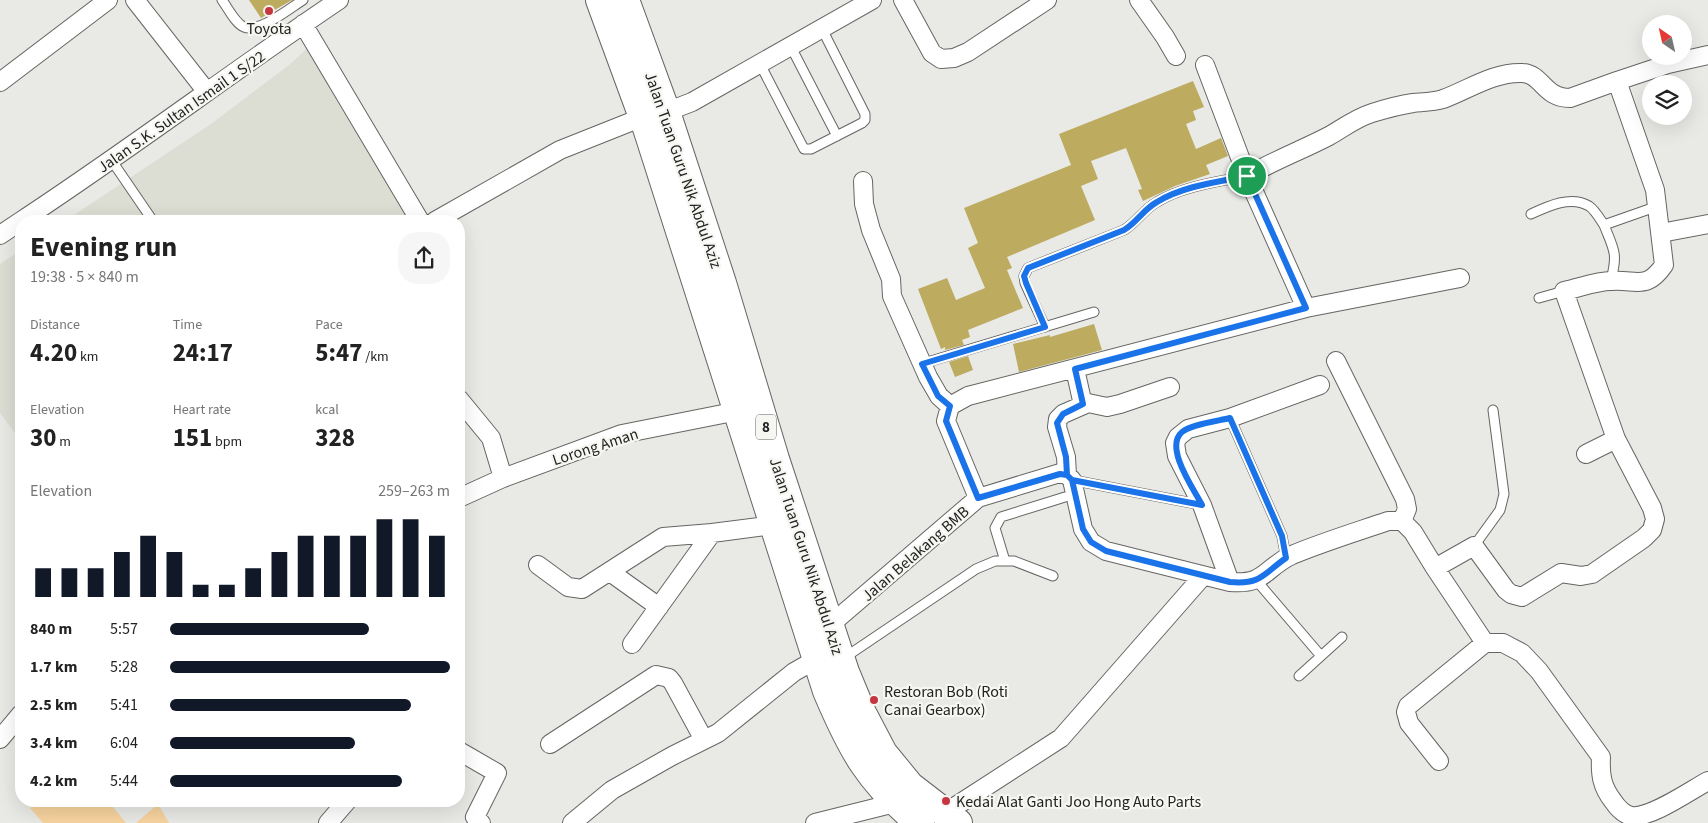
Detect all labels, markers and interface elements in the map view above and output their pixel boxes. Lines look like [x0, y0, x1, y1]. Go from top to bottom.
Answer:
marker: Toyota [263, 5, 275, 17]
north arrow [1642, 15, 1692, 65]
map controls [1642, 15, 1692, 125]
place label: Toyota [246, 18, 292, 40]
street label: Jalan S.K. Sultan Ismail 1 S/22 [93, 45, 270, 178]
street label: Jalan Tuan Guru Nik Abdul Aziz [639, 69, 727, 272]
button: layers [1642, 75, 1692, 125]
pin [1226, 155, 1268, 197]
icon: arrive [1233, 162, 1261, 190]
text: Evening run [30, 227, 177, 267]
button: share [398, 232, 450, 284]
text: 19:38 · 5 × 840 m [30, 266, 139, 288]
text: Distance [30, 315, 80, 335]
text: Time [173, 315, 202, 335]
text: Pace [315, 315, 343, 335]
text: 4.20 [30, 335, 77, 371]
text: 24:17 [173, 335, 233, 371]
text: 5:47 [315, 335, 362, 371]
text: km [77, 347, 98, 367]
text: /km [362, 347, 389, 367]
text: Elevation [30, 400, 85, 420]
text: Heart rate [173, 400, 231, 420]
text: kcal [315, 400, 339, 420]
road number: 8 [756, 414, 776, 440]
text: 30 [30, 420, 56, 456]
text: 151 [173, 420, 212, 456]
text: 328 [315, 420, 355, 456]
street label: Lorong Aman [550, 423, 641, 471]
text: m [56, 432, 71, 452]
text: bpm [212, 432, 242, 452]
street label: Jalan Tuan Guru Nik Abdul Aziz [764, 455, 848, 658]
text: Elevation [30, 480, 92, 502]
text: 259–263 m [378, 480, 450, 502]
street label: Jalan Belakang BMB [857, 501, 974, 607]
text: 840 m [30, 618, 72, 640]
text: 5:57 [110, 618, 138, 640]
text: 1.7 km [30, 656, 77, 678]
text: 5:28 [110, 656, 138, 678]
place label: Restoran Bob (Roti Canai Gearbox) [884, 681, 1008, 721]
text: 2.5 km [30, 694, 77, 716]
text: 5:41 [110, 694, 138, 716]
marker: Restoran Bob (Roti Canai Gearbox) [868, 694, 880, 706]
text: 3.4 km [30, 732, 77, 754]
text: 6:04 [110, 732, 138, 754]
text: 4.2 km [30, 770, 77, 792]
text: 5:44 [110, 770, 138, 792]
place label: Kedai Alat Ganti Joo Hong Auto Parts [956, 791, 1202, 813]
marker: Kedai Alat Ganti Joo Hong Auto Parts [940, 795, 952, 807]

